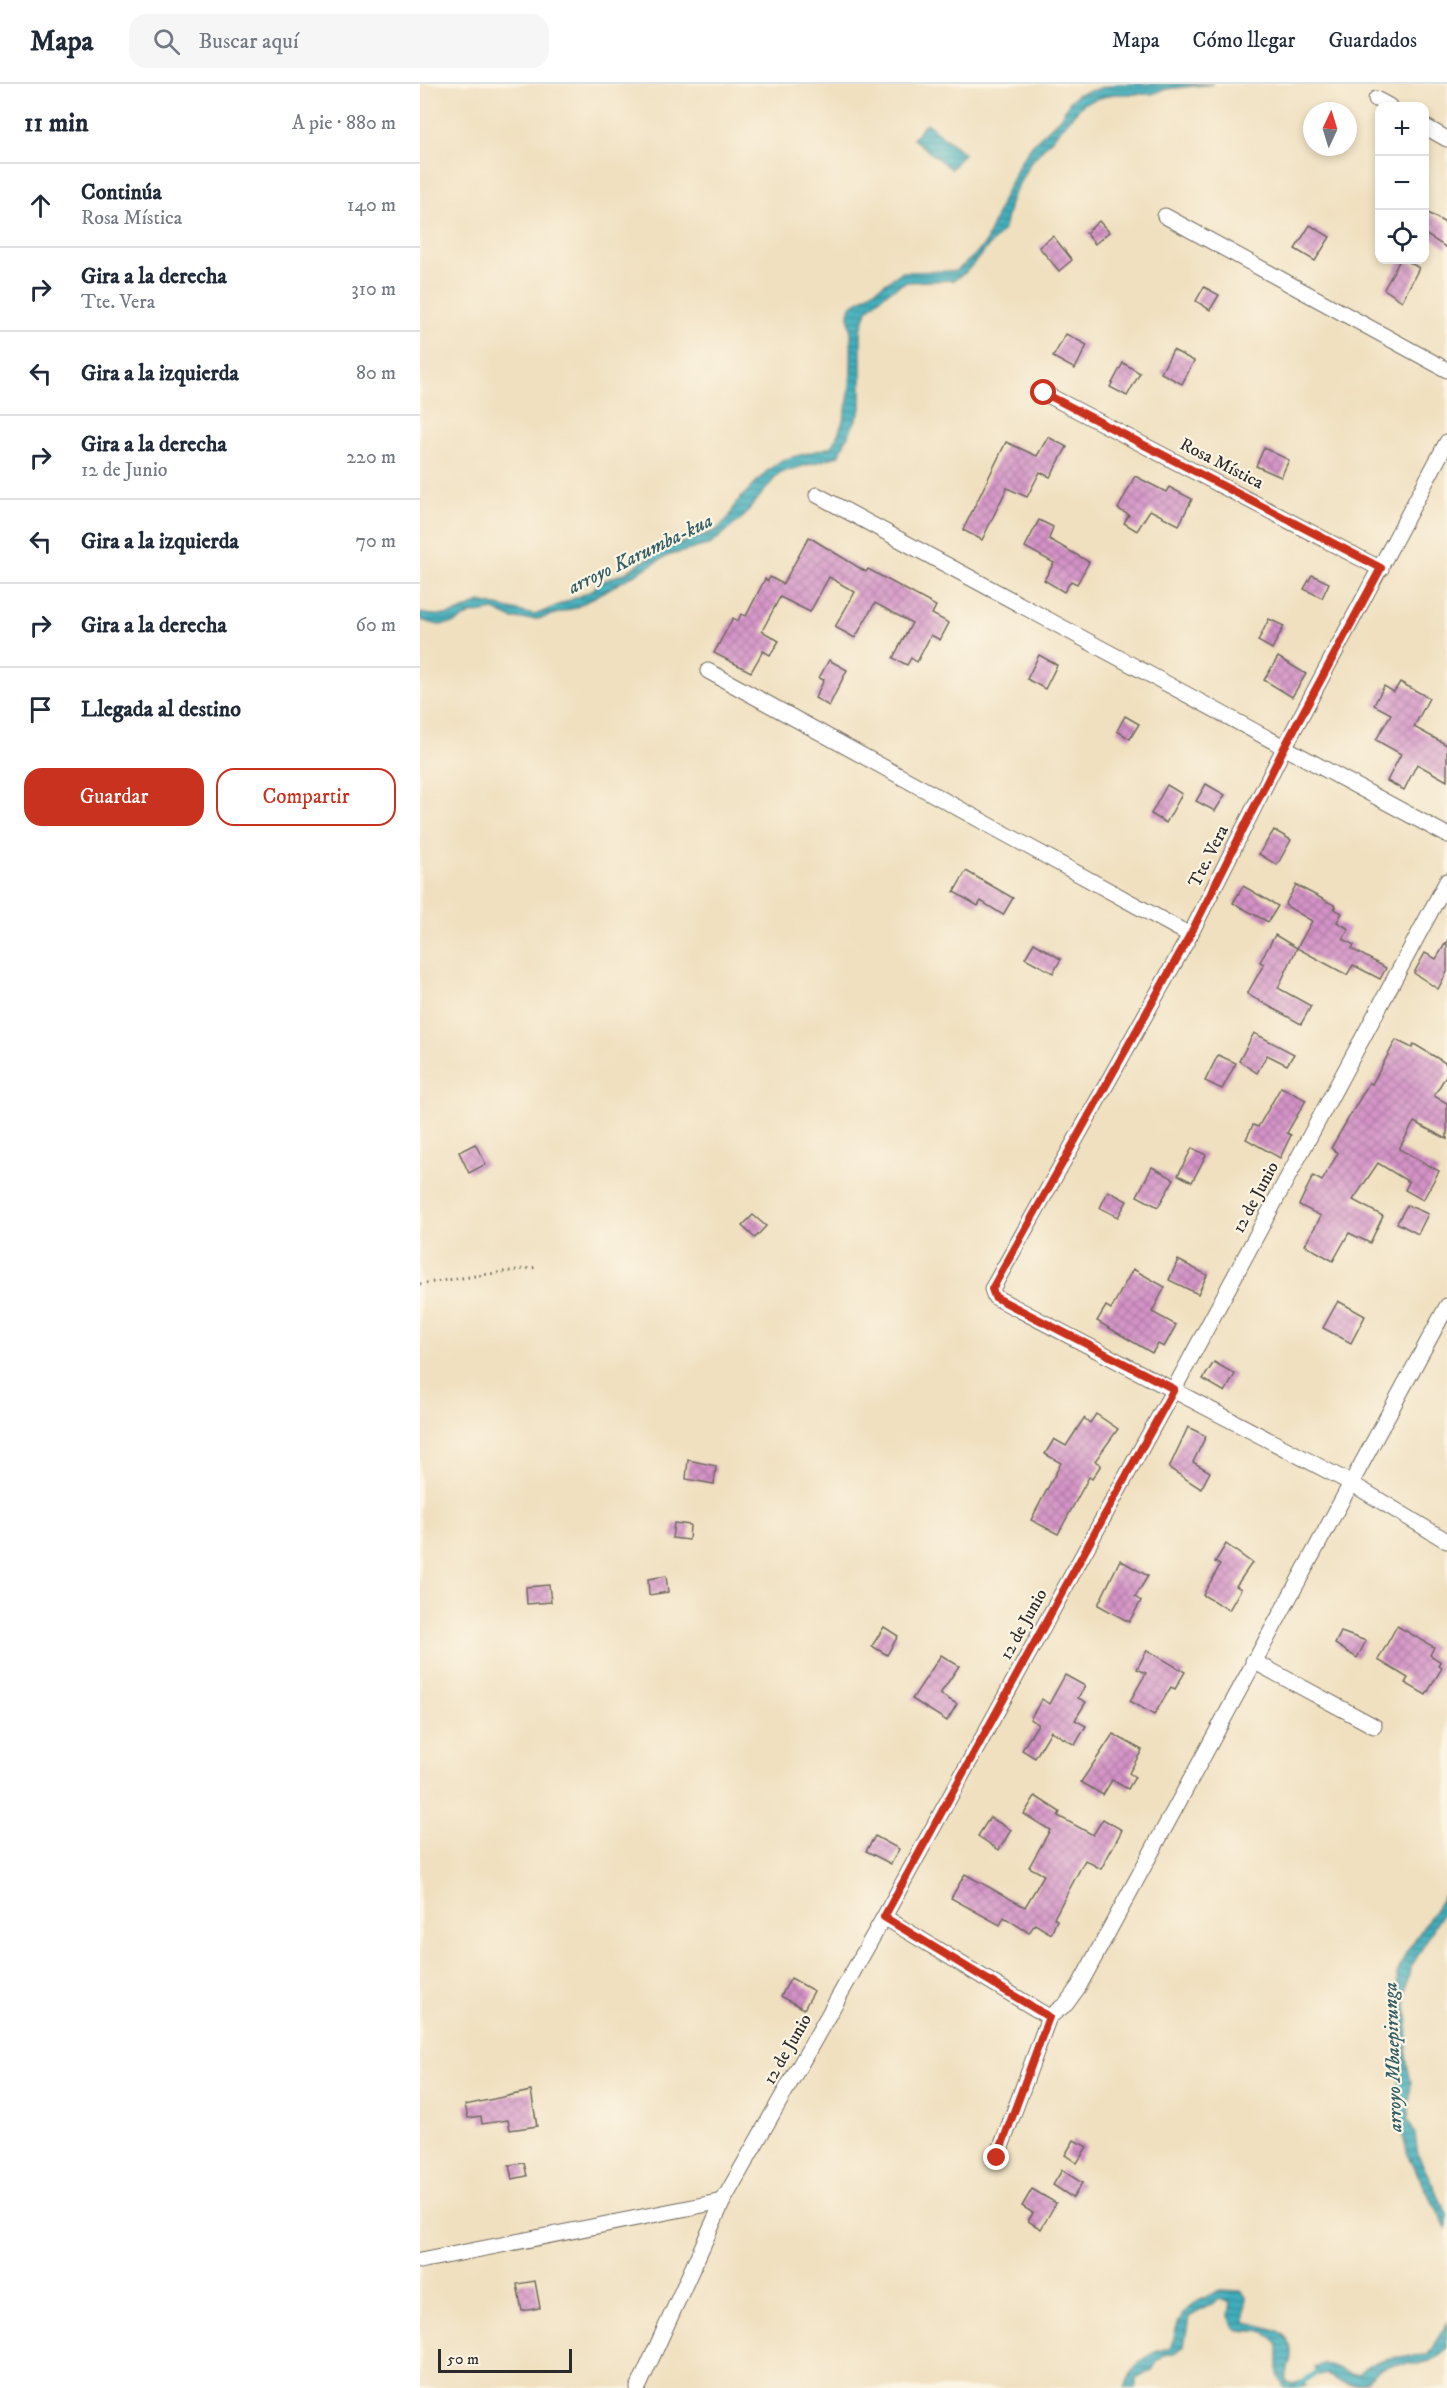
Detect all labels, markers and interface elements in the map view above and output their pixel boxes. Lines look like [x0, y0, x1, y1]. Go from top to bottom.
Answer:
search box [129, 14, 549, 68]
text: Mapa [30, 24, 93, 59]
icon: search [150, 25, 183, 58]
text: Buscar aquí [198, 28, 299, 55]
text: Mapa [1112, 28, 1160, 54]
text: Cómo llegar [1193, 28, 1295, 54]
text: Guardados [1328, 28, 1417, 54]
north arrow [1303, 102, 1357, 156]
map controls [1375, 102, 1429, 264]
button: + [1375, 102, 1429, 156]
text: 11 min [24, 107, 89, 140]
text: A pie · 880 m [292, 111, 396, 136]
button: − [1375, 156, 1429, 210]
text: Continúa [81, 179, 162, 206]
icon: ahead [24, 189, 57, 222]
text: 140 m [347, 193, 396, 218]
text: Rosa Mística [81, 206, 182, 231]
button: locate [1375, 210, 1429, 264]
text: Gira a la derecha [81, 263, 227, 290]
icon: right [24, 273, 57, 306]
text: 310 m [351, 277, 396, 302]
text: Tte. Vera [81, 290, 155, 315]
icon: left [24, 357, 57, 390]
text: Gira a la izquierda [81, 360, 239, 387]
text: 80 m [356, 361, 396, 386]
route start [1030, 379, 1056, 405]
text: Gira a la derecha [81, 431, 227, 458]
street label: Rosa Mística [1176, 433, 1267, 495]
icon: right [24, 441, 57, 474]
text: 220 m [346, 445, 396, 470]
text: 12 de Junio [81, 458, 168, 483]
water label: arroyo Karumba-kua [563, 509, 717, 601]
icon: left [24, 525, 57, 558]
text: Gira a la izquierda [81, 528, 239, 555]
text: 70 m [355, 529, 396, 554]
icon: right [24, 609, 57, 642]
text: Gira a la derecha [81, 612, 227, 639]
text: 60 m [356, 613, 396, 638]
icon: arrive [24, 693, 57, 726]
text: Llegada al destino [81, 696, 241, 723]
button: Guardar [24, 768, 204, 826]
button: Compartir [216, 768, 396, 826]
street label: Tte. Vera [1184, 821, 1234, 891]
street label: 12 de Junio [1228, 1158, 1284, 1237]
street label: 12 de Junio [995, 1585, 1053, 1664]
water label: arroyo Mbaepirunga [1378, 1982, 1409, 2133]
street label: 12 de Junio [759, 2010, 817, 2089]
route end [983, 2144, 1009, 2170]
scale bar [438, 2346, 572, 2374]
text: 50 m [447, 2349, 479, 2369]

